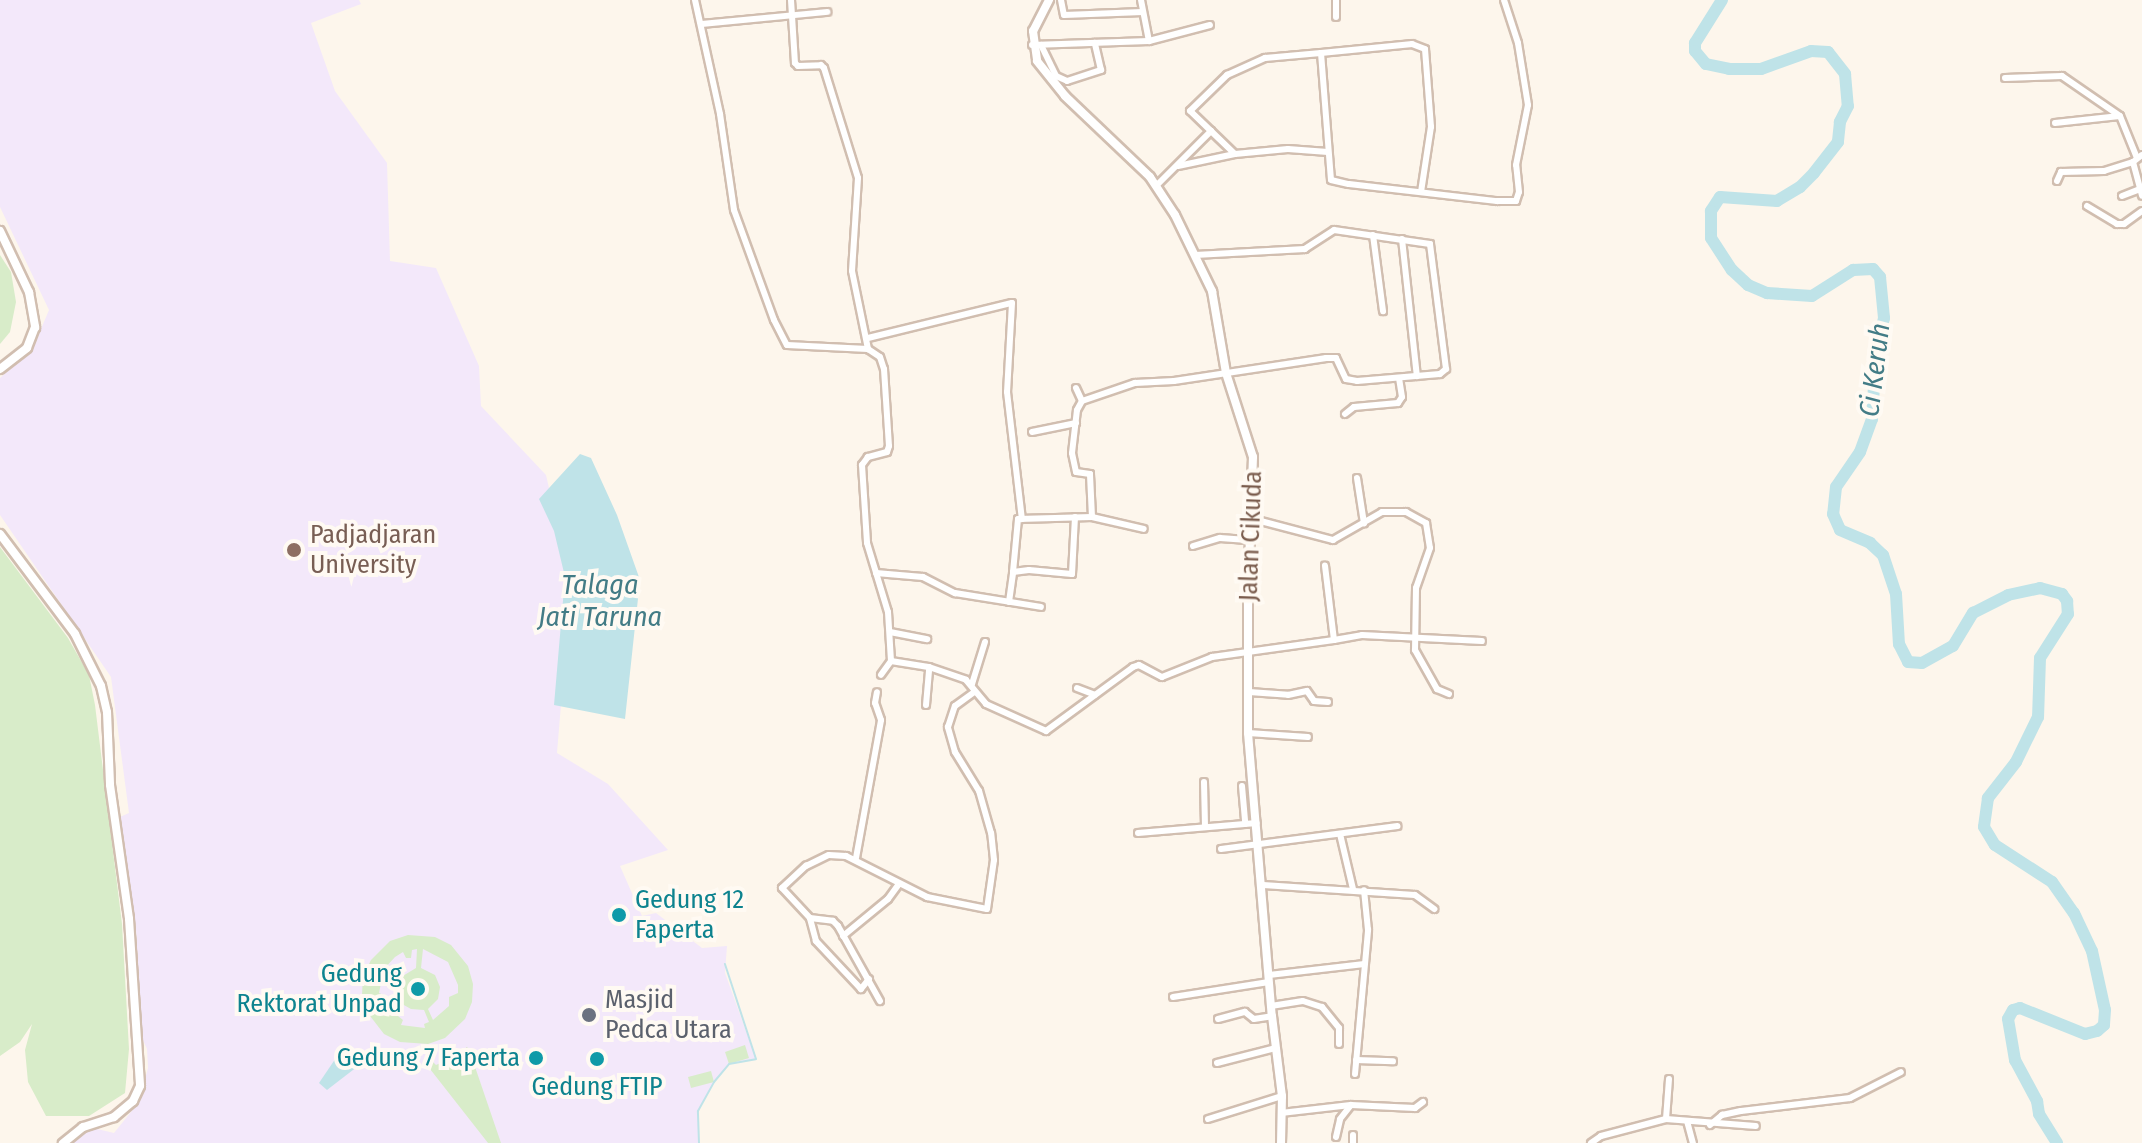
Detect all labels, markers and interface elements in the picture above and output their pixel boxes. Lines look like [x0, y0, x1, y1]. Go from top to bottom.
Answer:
water label: Ci Keruh [1853, 321, 1897, 419]
street label: Jalan Cikuda [1233, 470, 1269, 602]
place label: Padjadjaran University [310, 519, 436, 580]
marker: Padjadjaran University [285, 541, 303, 559]
water label: Talaga Jati Taruna [538, 568, 662, 634]
place label: Gedung 12 Faperta [635, 884, 744, 946]
marker: Gedung 12 Faperta [610, 906, 628, 924]
place label: Gedung Rektorat Unpad [237, 958, 402, 1020]
marker: Gedung Rektorat Unpad [409, 980, 427, 998]
place label: Masjid Pedca Utara [605, 984, 732, 1046]
marker: Masjid Pedca Utara [580, 1006, 598, 1024]
place label: Gedung 7 Faperta [337, 1042, 520, 1074]
marker: Gedung 7 Faperta [527, 1049, 545, 1067]
marker: Gedung FTIP [588, 1050, 606, 1068]
place label: Gedung FTIP [531, 1071, 663, 1103]

